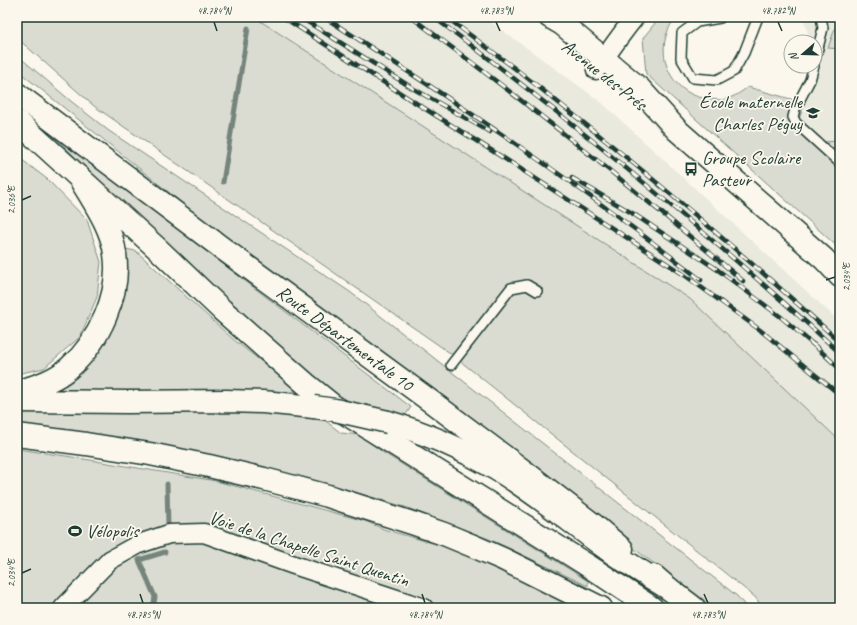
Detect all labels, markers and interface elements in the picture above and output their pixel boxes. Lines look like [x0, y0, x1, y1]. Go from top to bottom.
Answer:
text: 48.784°N [197, 4, 233, 17]
text: 48.783°N [479, 4, 515, 17]
text: 48.782°N [761, 4, 797, 17]
street label: Avenue des Prés [557, 34, 653, 117]
north arrow [783, 34, 823, 74]
text: N [785, 50, 801, 63]
place label: École maternelle Charles Péguy [699, 90, 804, 136]
school or university icon: École maternelle Charles Péguy [805, 105, 821, 121]
place label: Groupe Scolaire Pasteur [702, 146, 802, 192]
bus stop icon: Groupe Scolaire Pasteur [683, 161, 699, 177]
text: 2.036°E [5, 184, 18, 214]
text: 2.034°E [840, 261, 853, 291]
street label: Route Départementale 10 [272, 280, 419, 397]
street label: Voie de la Chapelle Saint Quentin [206, 505, 412, 593]
place label: Vélopolis [86, 519, 141, 543]
sports icon: Vélopolis [67, 523, 83, 539]
text: 2.034°E [5, 557, 18, 587]
text: 48.785°N [126, 608, 162, 621]
text: 48.784°N [408, 608, 444, 621]
text: 48.783°N [691, 608, 727, 621]

